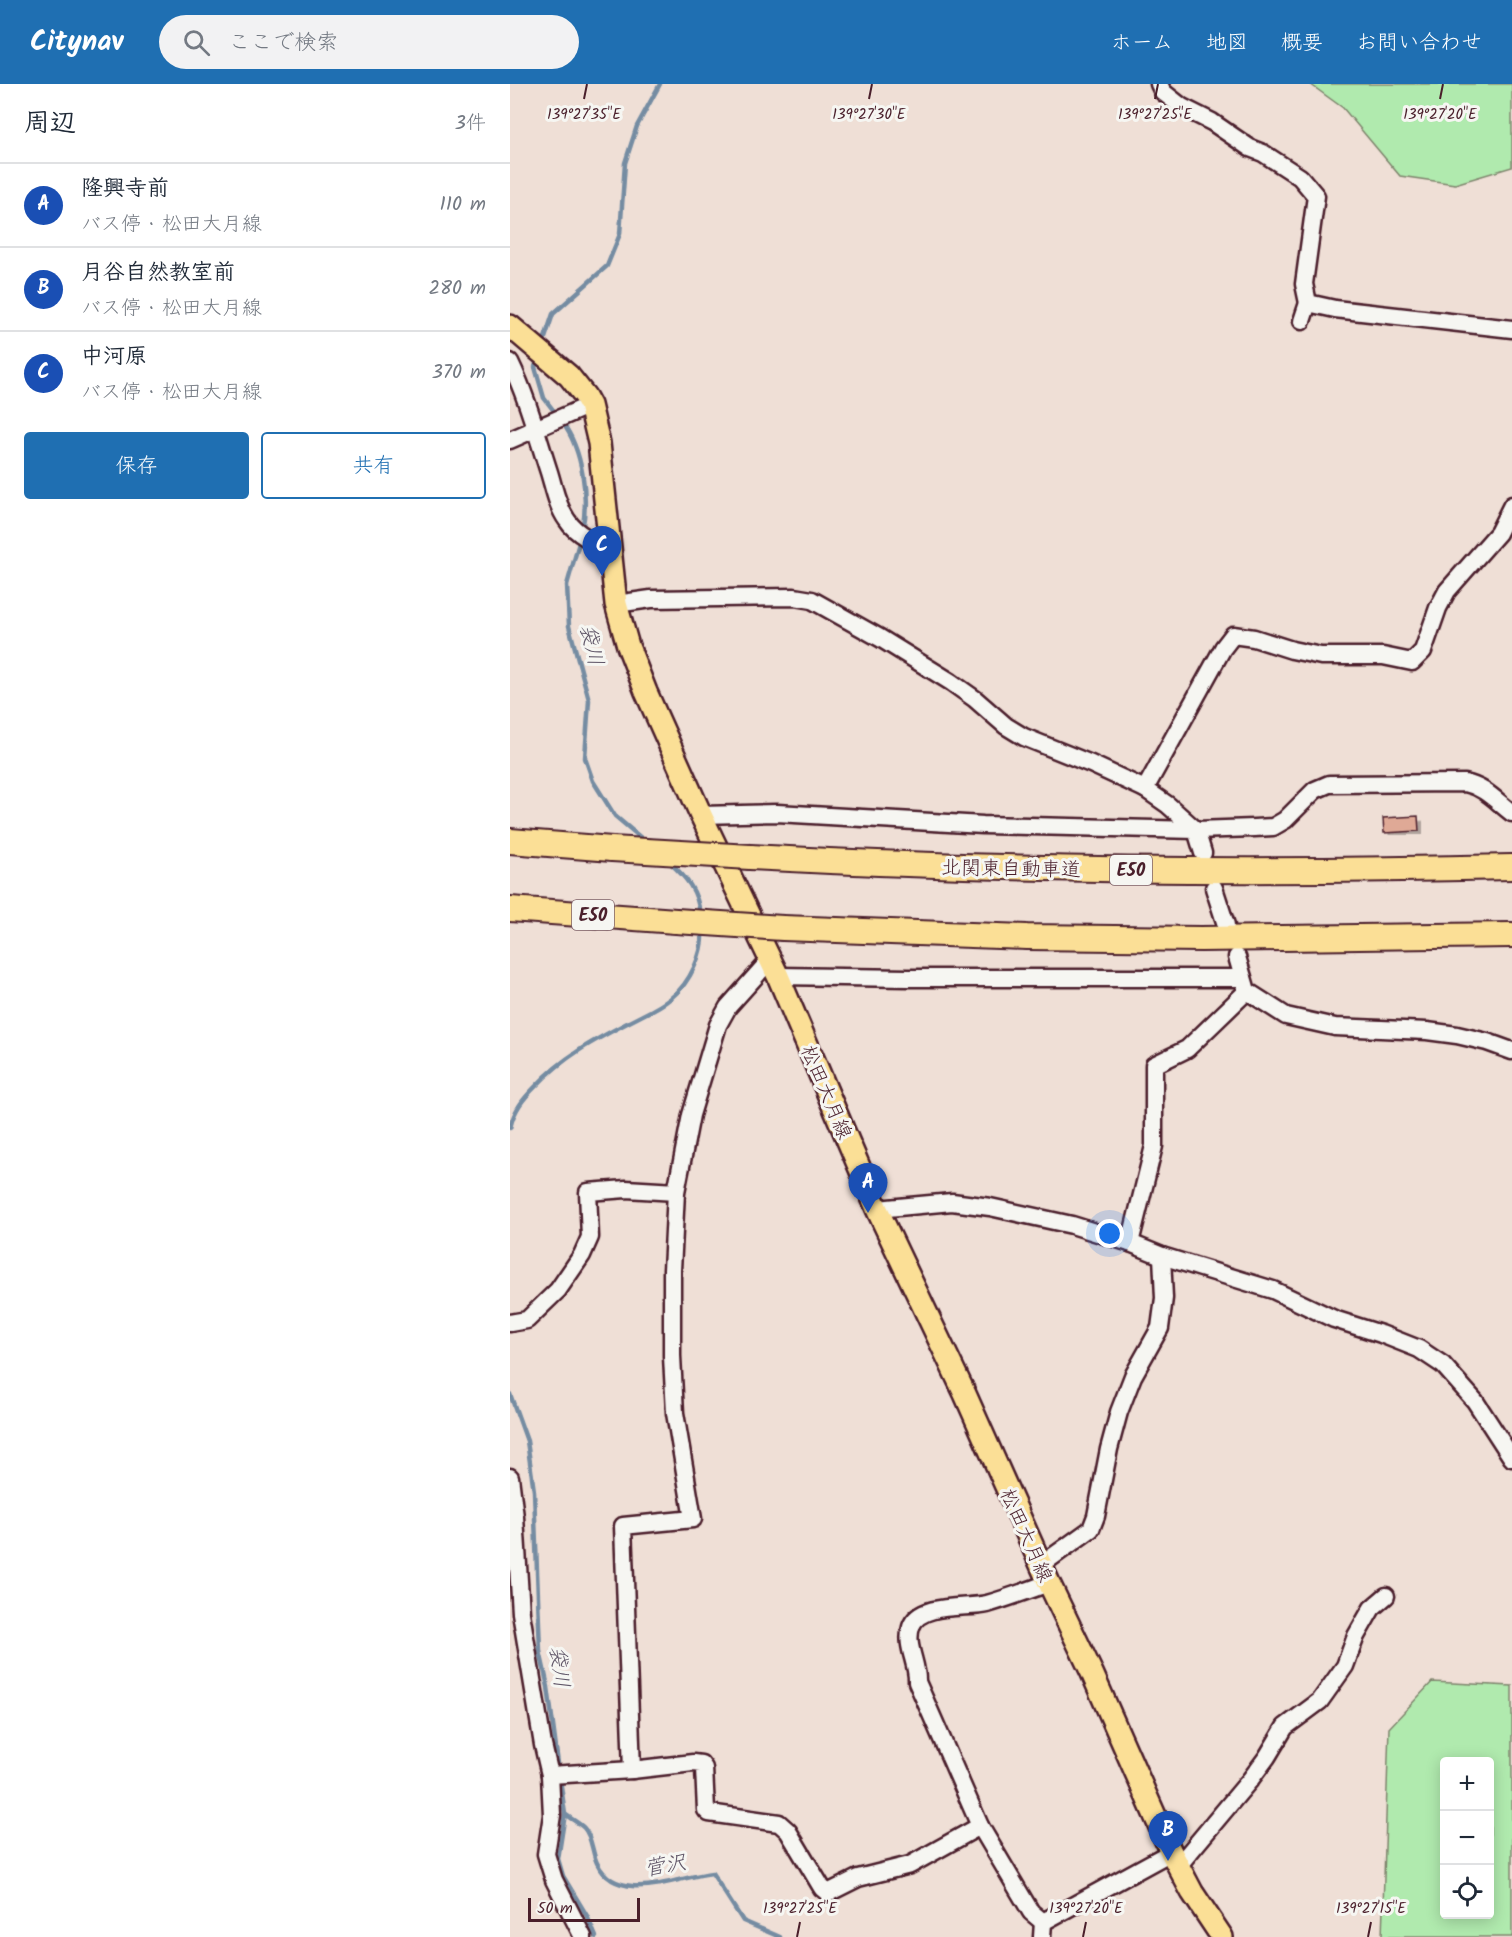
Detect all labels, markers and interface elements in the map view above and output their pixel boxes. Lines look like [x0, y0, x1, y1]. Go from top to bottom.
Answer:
search box [159, 15, 579, 69]
text: Citynav [30, 20, 123, 65]
icon: search [180, 26, 213, 59]
text: ここで検索 [228, 26, 338, 61]
text: ホーム [1111, 27, 1173, 60]
text: 地図 [1206, 27, 1248, 60]
text: 概要 [1281, 27, 1323, 60]
text: お問い合わせ [1356, 27, 1482, 60]
text: 周辺 [24, 103, 76, 145]
text: 139°27'35"E [547, 103, 622, 127]
text: 139°27'30"E [832, 103, 907, 127]
text: 139°27'25"E [1118, 103, 1193, 127]
text: 139°27'20"E [1403, 103, 1478, 127]
text: 3件 [455, 108, 486, 140]
text: 隆興寺前 [81, 172, 169, 207]
text: A [37, 189, 50, 221]
text: 110 m [440, 189, 486, 221]
text: バス停 · 松田大月線 [81, 209, 262, 241]
text: 月谷自然教室前 [81, 256, 235, 291]
text: B [37, 273, 50, 305]
text: 280 m [428, 273, 486, 305]
text: バス停 · 松田大月線 [81, 293, 262, 325]
text: 中河原 [81, 340, 147, 375]
text: C [37, 357, 50, 389]
text: 370 m [431, 357, 486, 389]
text: バス停 · 松田大月線 [81, 377, 262, 409]
button: 保存 [24, 432, 249, 499]
button: 共有 [261, 432, 486, 499]
pin: C [582, 526, 622, 576]
water label: 袋川 [570, 621, 611, 670]
street label: 北関東自動車道 [941, 853, 1081, 887]
road number: E50 [1110, 855, 1152, 885]
road number: E50 [572, 900, 614, 930]
street label: 松田大月線 [791, 1041, 859, 1145]
pin: A [848, 1164, 888, 1213]
your location [1095, 1219, 1124, 1248]
street label: 松田大月線 [990, 1484, 1060, 1588]
water label: 袋川 [540, 1644, 577, 1690]
map controls [1440, 1757, 1494, 1919]
button: + [1440, 1757, 1494, 1811]
button: − [1440, 1811, 1494, 1865]
pin: B [1148, 1812, 1188, 1861]
water label: 菅沢 [642, 1846, 690, 1886]
button: locate [1440, 1865, 1494, 1919]
scale bar [528, 1895, 640, 1922]
text: 50 m [537, 1896, 573, 1921]
text: 139°27'25"E [763, 1897, 838, 1921]
text: 139°27'20"E [1049, 1897, 1124, 1921]
text: 139°27'15"E [1336, 1897, 1407, 1921]

